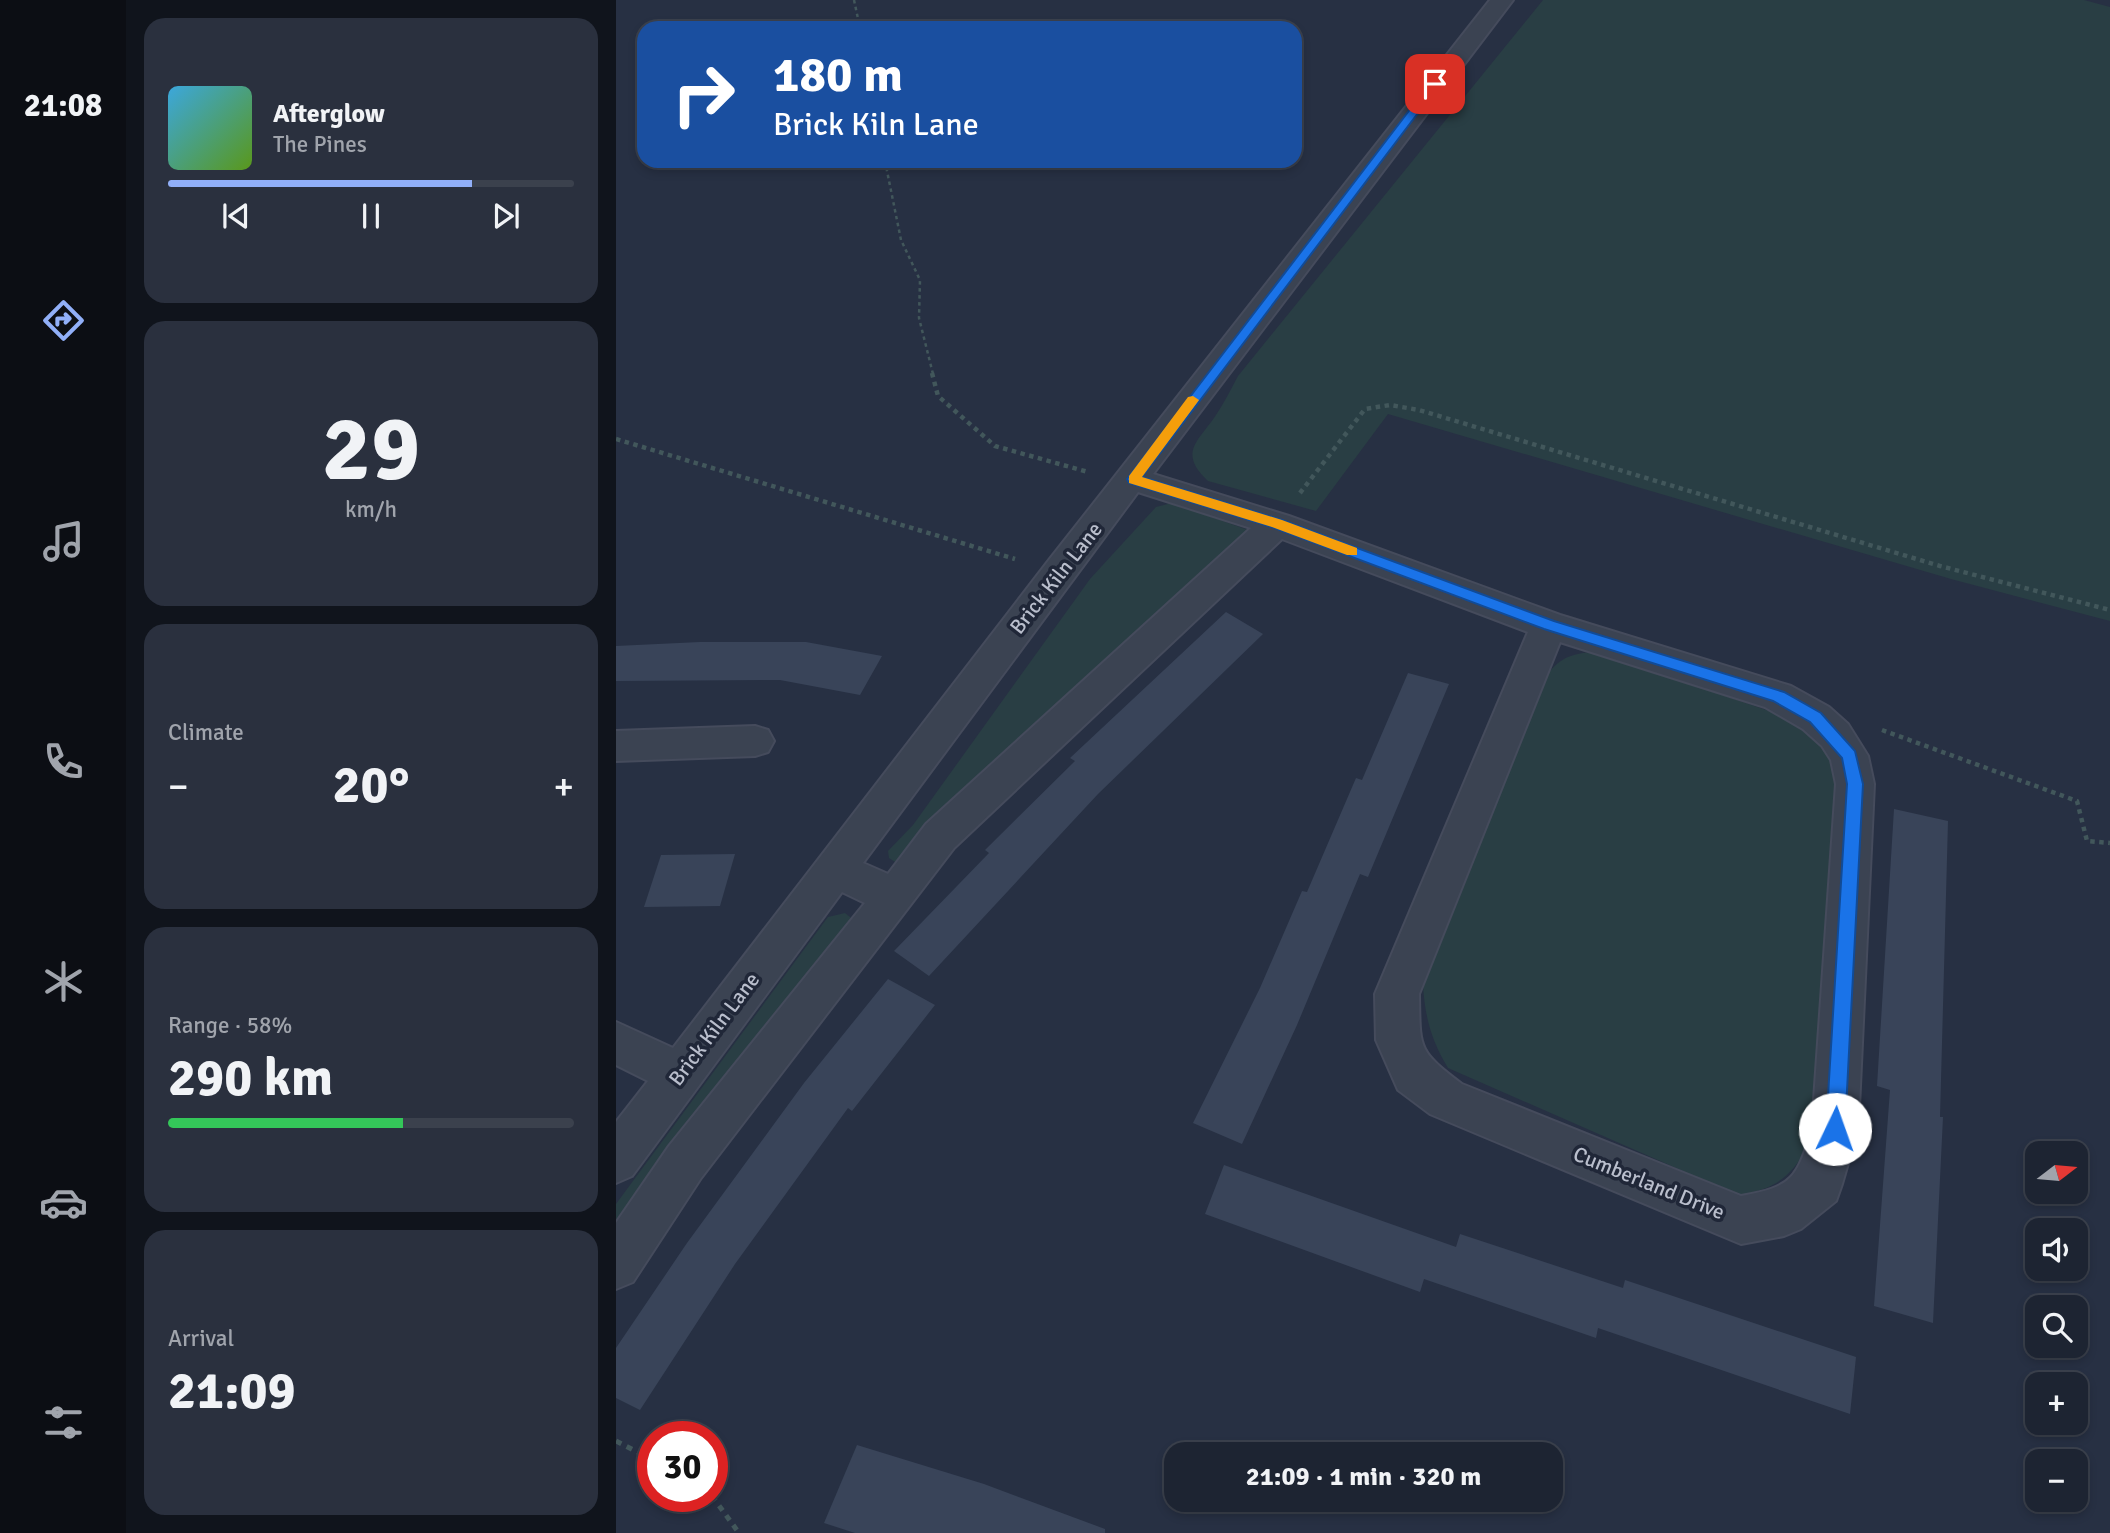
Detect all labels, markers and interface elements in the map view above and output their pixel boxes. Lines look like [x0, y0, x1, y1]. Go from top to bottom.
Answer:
text: 180 m [773, 45, 903, 105]
icon: right [658, 49, 749, 140]
pin [1405, 54, 1465, 114]
icon: arrive [1416, 65, 1454, 103]
text: 21:08 [24, 86, 102, 125]
text: Afterglow [273, 98, 385, 130]
text: Brick Kiln Lane [773, 105, 979, 144]
text: The Pines [273, 130, 367, 159]
icon: previous [217, 197, 255, 235]
icon: pause [352, 197, 390, 235]
icon: next [487, 197, 525, 235]
icon: directions [39, 296, 88, 345]
text: 29 [322, 393, 420, 506]
text: km/h [345, 495, 397, 524]
icon: music [39, 517, 88, 566]
street label: Brick Kiln Lane [1004, 517, 1108, 639]
text: Climate [168, 718, 244, 747]
icon: phone [39, 737, 88, 786]
text: 20° [333, 753, 409, 817]
text: − [168, 763, 189, 810]
text: + [553, 763, 574, 810]
icon: climate [39, 957, 88, 1006]
street label: Brick Kiln Lane [663, 967, 765, 1091]
text: Range · 58% [168, 1011, 292, 1040]
text: 290 km [168, 1046, 333, 1110]
position arrow [1798, 1092, 1872, 1166]
street label: Cumberland Drive [1569, 1141, 1729, 1225]
north arrow [2025, 1141, 2088, 1204]
map controls [2025, 1141, 2088, 1512]
icon: car [39, 1178, 88, 1227]
button: sound [2025, 1218, 2088, 1281]
button: search [2025, 1295, 2088, 1358]
text: Arrival [168, 1324, 234, 1353]
text: 21:09 [168, 1359, 296, 1423]
button: + [2025, 1372, 2088, 1435]
icon: filters [39, 1398, 88, 1447]
speed limit sign: 30 [637, 1421, 728, 1512]
button: − [2025, 1449, 2088, 1512]
text: 21:09 · 1 min · 320 m [1246, 1461, 1481, 1493]

